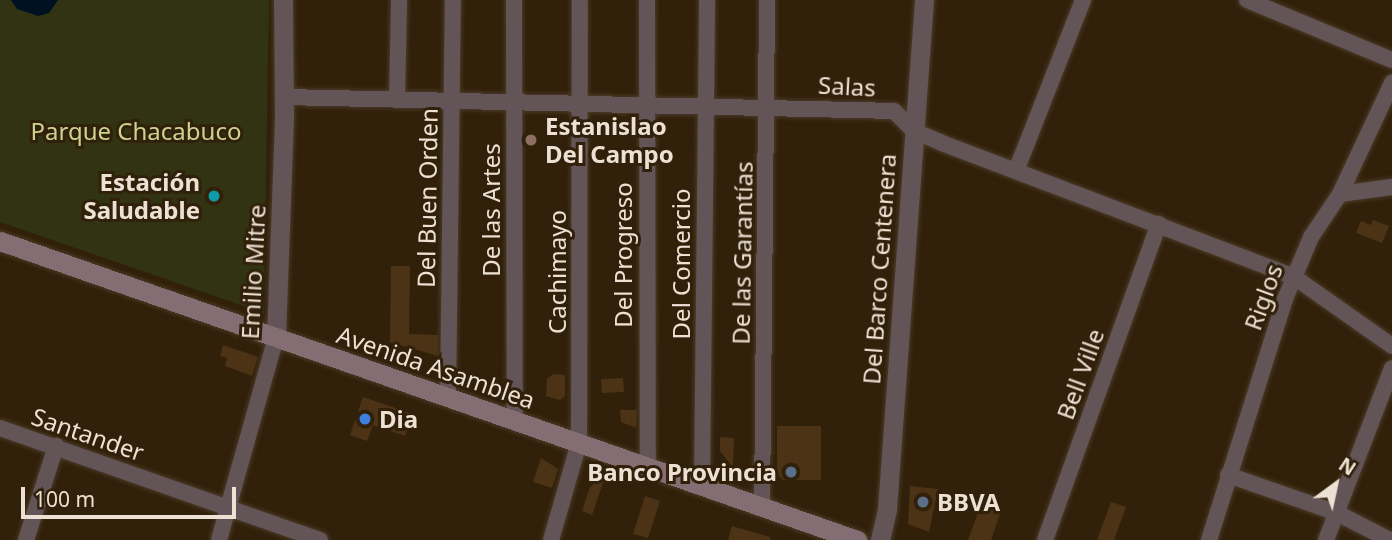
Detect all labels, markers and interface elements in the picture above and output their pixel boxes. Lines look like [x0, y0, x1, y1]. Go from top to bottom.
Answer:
street label: Salas [817, 70, 877, 102]
street label: Del Buen Orden [411, 108, 443, 288]
place label: Estanislao Del Campo [545, 112, 674, 168]
park label: Parque Chacabuco [31, 117, 241, 145]
marker: Estanislao Del Campo [523, 132, 539, 148]
street label: De las Artes [477, 143, 505, 277]
street label: Del Barco Centenera [857, 153, 901, 385]
street label: De las Garantías [726, 161, 758, 345]
place label: Estación Saludable [83, 168, 200, 224]
street label: Del Progreso [609, 182, 637, 328]
marker: Estación Saludable [206, 188, 222, 204]
street label: Del Comercio [667, 189, 695, 339]
street label: Emilio Mitre [235, 204, 271, 340]
street label: Cachimayo [543, 210, 571, 334]
street label: Riglos [1238, 260, 1288, 334]
street label: Avenida Asamblea [333, 320, 539, 414]
street label: Bell Ville [1050, 325, 1110, 423]
street label: Santander [28, 401, 148, 467]
place label: Dia [379, 405, 418, 433]
marker: Dia [357, 411, 373, 427]
north arrow [1301, 449, 1371, 519]
text: N [1334, 451, 1361, 481]
place label: Banco Provincia [587, 458, 777, 486]
marker: Banco Provincia [783, 464, 799, 480]
scale bar [24, 474, 240, 518]
text: 100 m [34, 485, 95, 513]
place label: BBVA [937, 488, 1000, 516]
marker: BBVA [915, 494, 931, 510]

